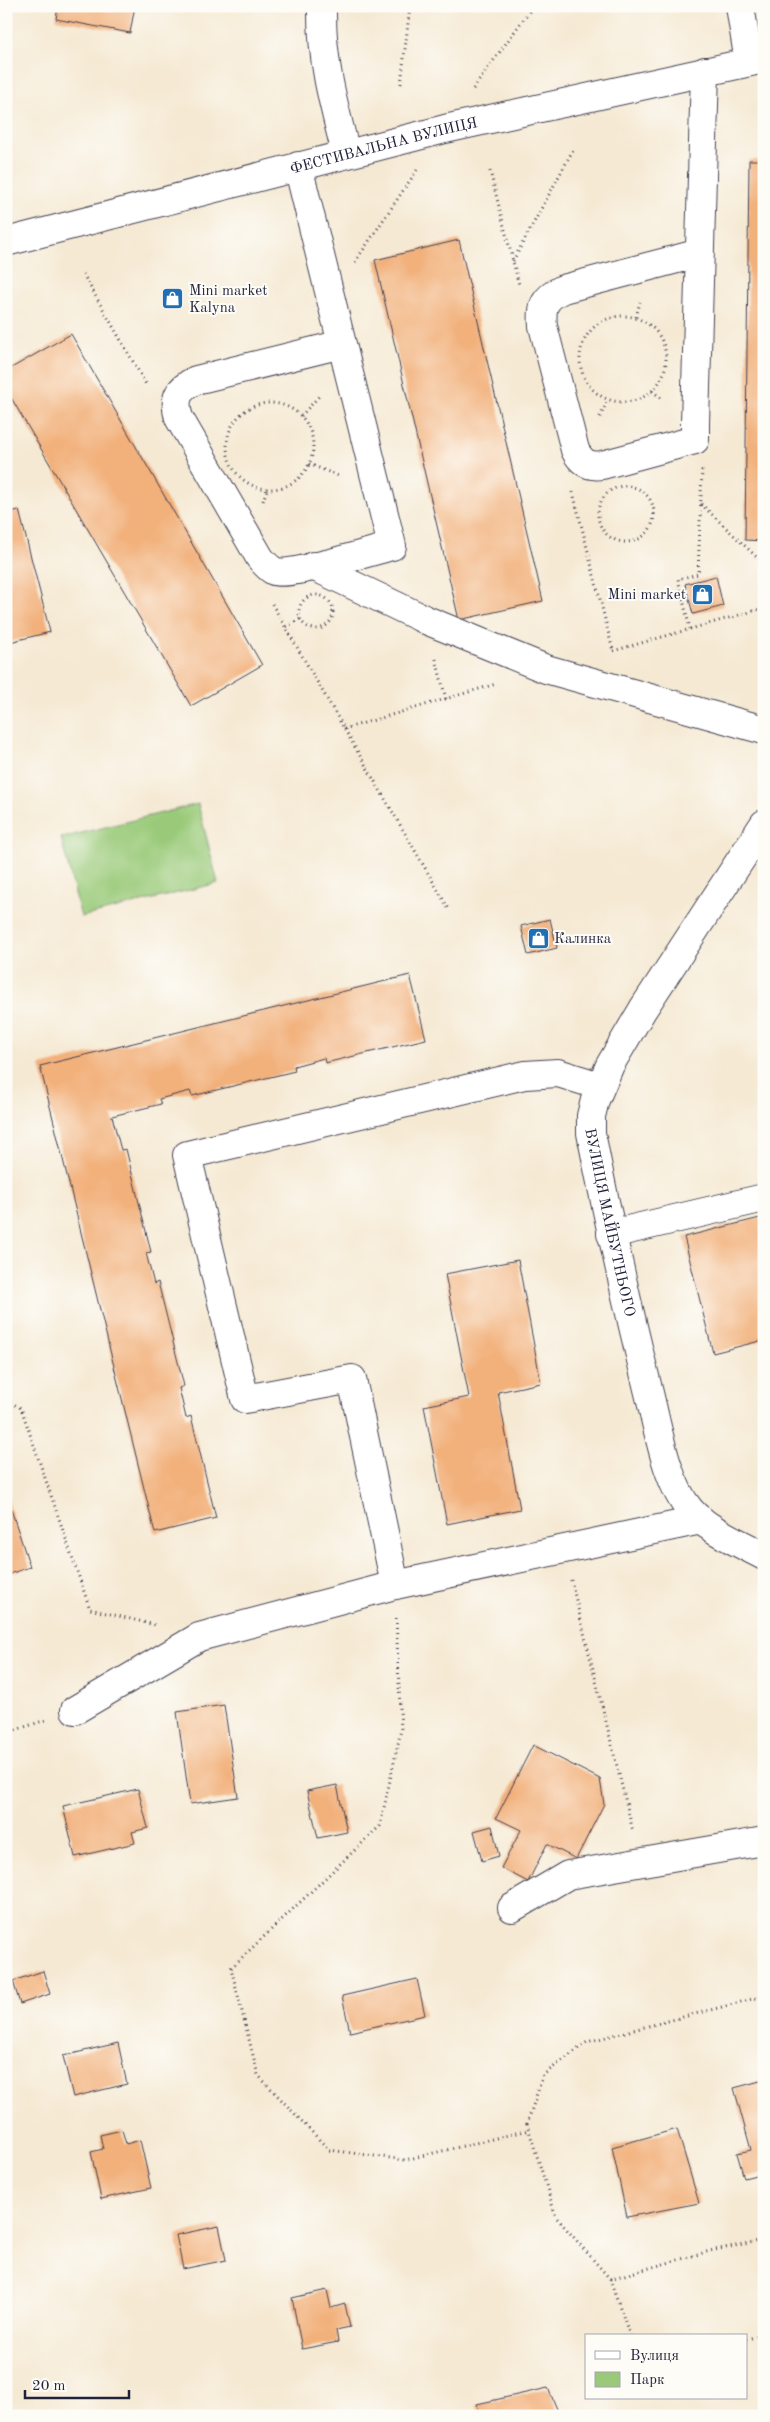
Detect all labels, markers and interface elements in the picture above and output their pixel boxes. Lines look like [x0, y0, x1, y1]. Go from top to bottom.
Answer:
street label: ФЕСТИВАЛЬНА ВУЛИЦЯ [289, 116, 479, 178]
place label: Mini market Kalyna [189, 284, 267, 316]
shop icon: Mini market Kalyna [161, 287, 185, 311]
shop icon: Mini market [690, 582, 714, 606]
place label: Mini market [608, 588, 686, 603]
shop icon: Калинка [526, 926, 550, 950]
place label: Калинка [554, 932, 612, 947]
street label: ВУЛИЦЯ МАЙБУТНЬОГО [581, 1127, 636, 1318]
legend [585, 2334, 748, 2400]
text: Вулиця [630, 2349, 679, 2364]
scale bar [25, 2367, 129, 2399]
text: Парк [630, 2373, 665, 2388]
text: 20 m [32, 2379, 66, 2394]

